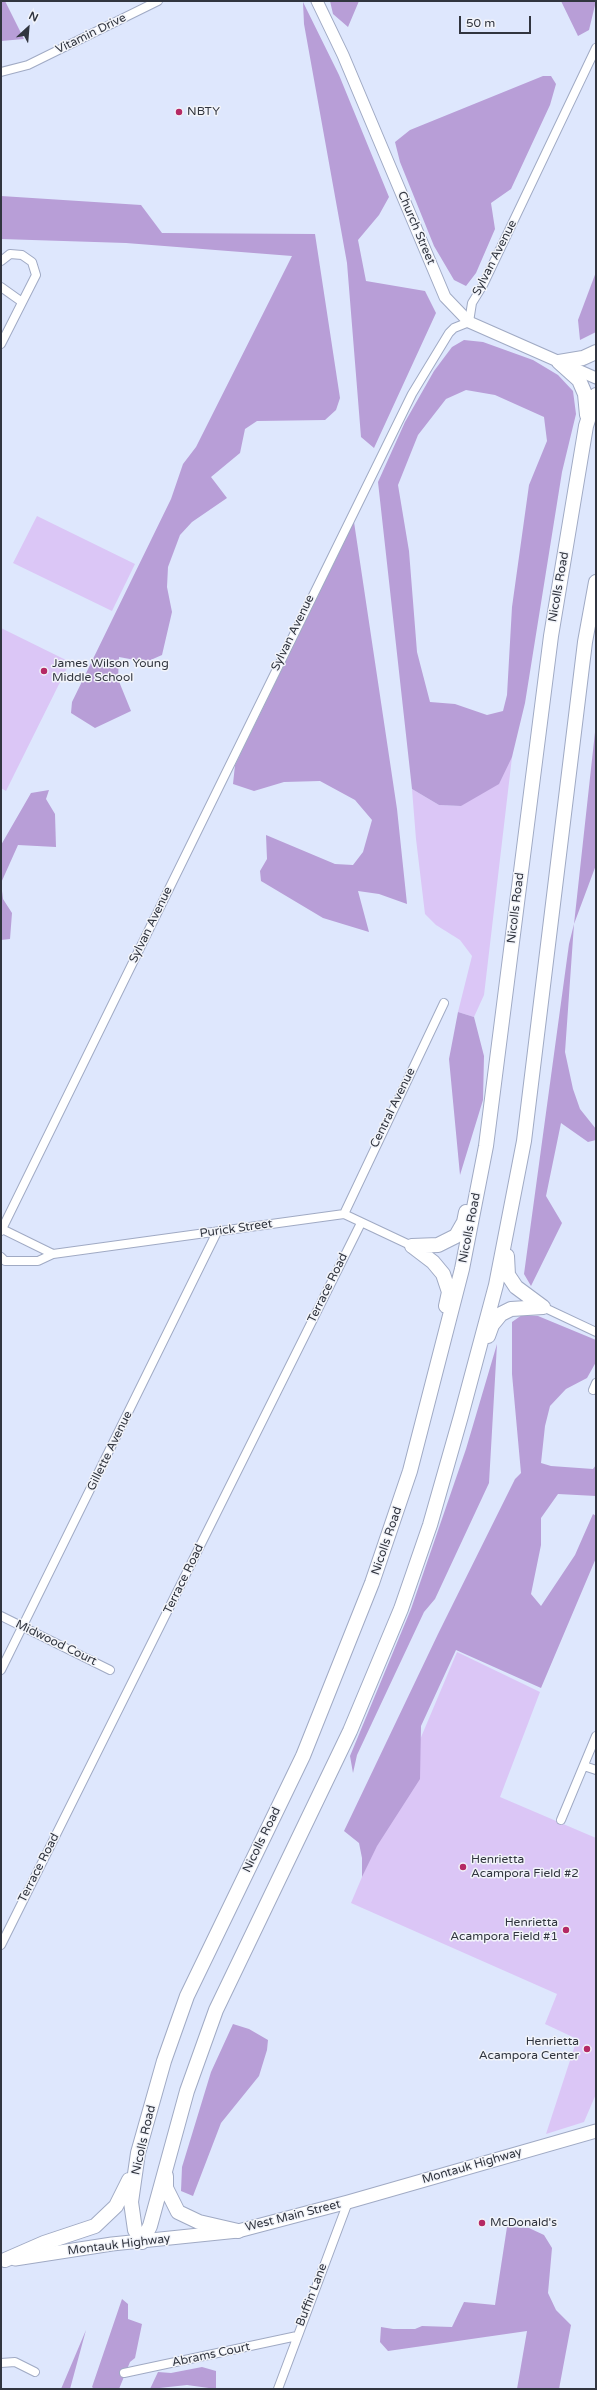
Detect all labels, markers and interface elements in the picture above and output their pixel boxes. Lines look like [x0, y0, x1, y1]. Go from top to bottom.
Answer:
north arrow [8, 8, 48, 48]
scale bar [461, 8, 533, 34]
text: N [27, 9, 40, 25]
street label: Vitamin Drive [53, 11, 129, 57]
text: 50 m [466, 16, 495, 30]
place label: NBTY [187, 105, 220, 119]
marker: NBTY [174, 107, 184, 117]
street label: Church Street [394, 189, 438, 267]
street label: Sylvan Avenue [470, 218, 520, 298]
street label: Nicolls Road [546, 551, 572, 623]
street label: Sylvan Avenue [268, 593, 318, 673]
place label: James Wilson Young Middle School [52, 657, 169, 685]
marker: James Wilson Young Middle School [39, 666, 49, 676]
street label: Nicolls Road [505, 872, 527, 944]
street label: Sylvan Avenue [126, 885, 176, 965]
street label: Central Avenue [367, 1066, 419, 1150]
street label: Nicolls Road [456, 1192, 484, 1264]
street label: Purick Street [199, 1217, 273, 1241]
street label: Terrace Road [305, 1251, 351, 1325]
street label: Gillette Avenue [85, 1409, 135, 1493]
street label: Nicolls Road [369, 1505, 405, 1577]
street label: Terrace Road [161, 1542, 207, 1616]
street label: Midwood Court [13, 1617, 99, 1669]
street label: Nicolls Road [240, 1805, 284, 1875]
street label: Terrace Road [15, 1831, 63, 1905]
place label: Henrietta Acampora Field #2 [471, 1853, 579, 1881]
marker: Henrietta Acampora Field #2 [458, 1862, 468, 1872]
place label: Henrietta Acampora Field #1 [450, 1916, 558, 1944]
marker: Henrietta Acampora Field #1 [561, 1925, 571, 1935]
place label: Henrietta Acampora Center [479, 2035, 579, 2063]
marker: Henrietta Acampora Center [582, 2044, 592, 2054]
street label: Nicolls Road [129, 2104, 159, 2176]
street label: Montauk Highway [420, 2145, 524, 2187]
street label: West Main Street [244, 2197, 342, 2235]
place label: McDonald's [490, 2216, 557, 2230]
marker: McDonald's [477, 2218, 487, 2228]
street label: Montauk Highway [67, 2232, 171, 2258]
street label: Buffin Lane [293, 2262, 331, 2328]
street label: Abrams Court [171, 2340, 251, 2370]

